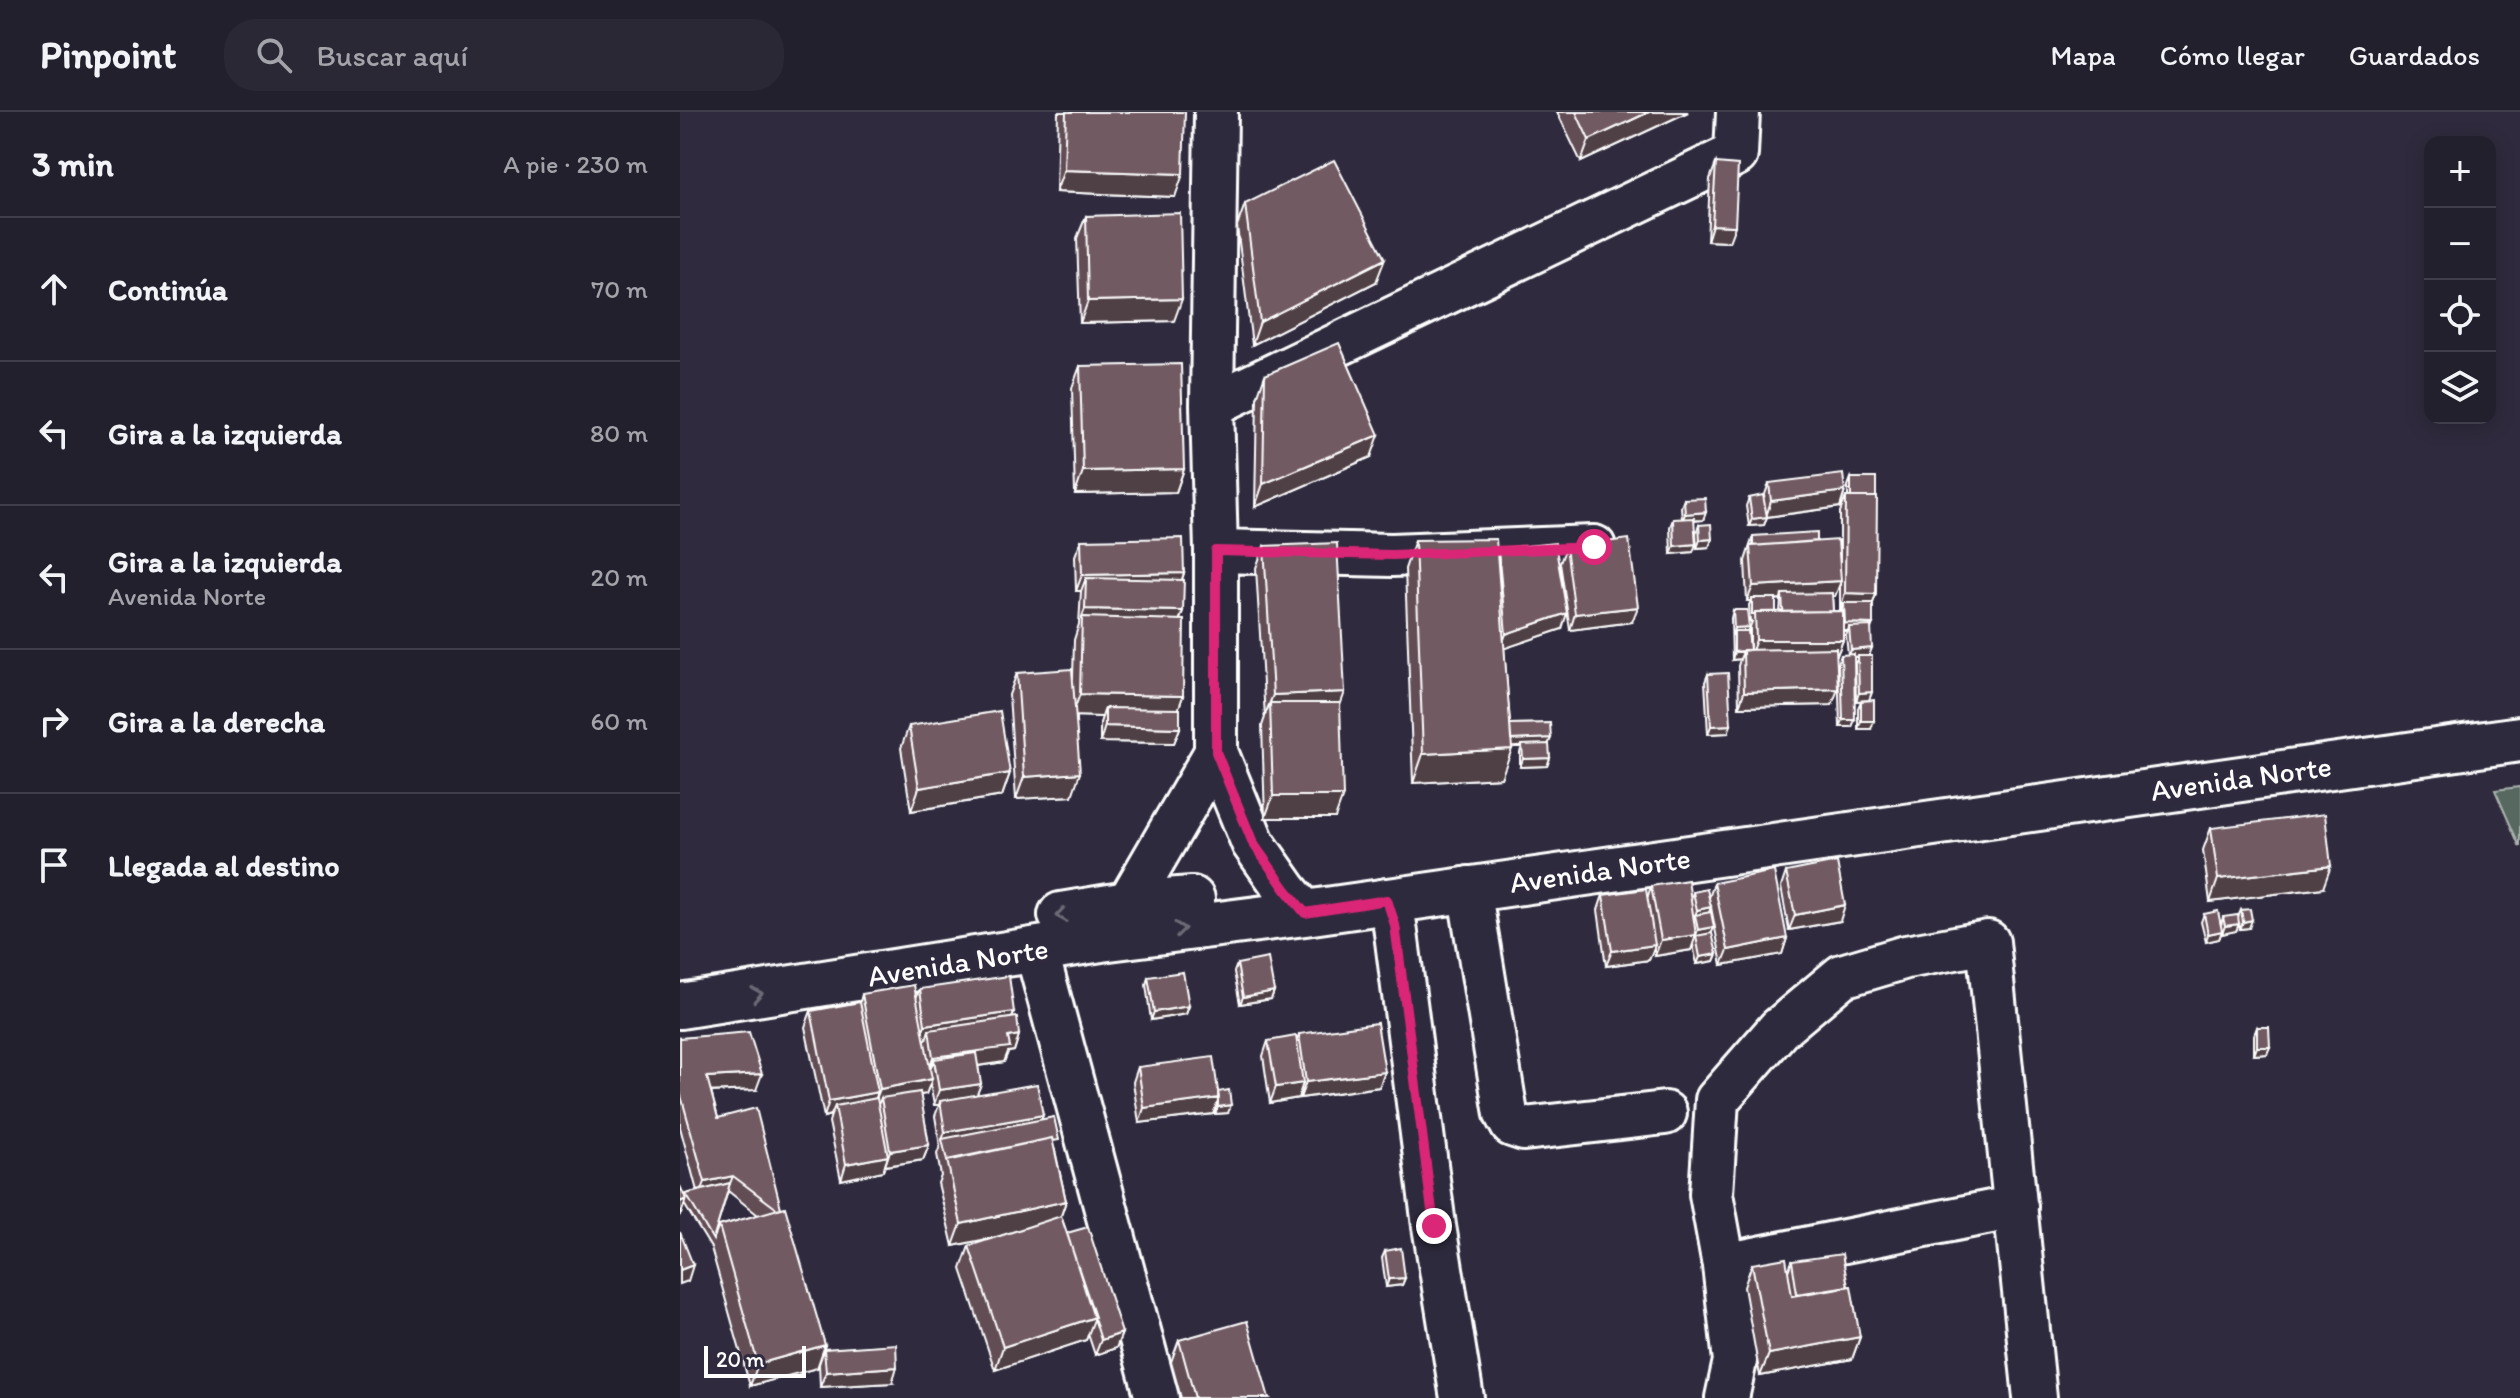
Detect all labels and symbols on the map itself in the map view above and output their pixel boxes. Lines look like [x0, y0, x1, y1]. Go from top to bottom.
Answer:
route start [1576, 529, 1612, 565]
street label: Avenida Norte [2148, 747, 2334, 809]
street label: Avenida Norte [1507, 839, 1693, 901]
one-way arrow [1054, 906, 1068, 923]
one-way arrow [1173, 921, 1187, 938]
street label: Avenida Norte [865, 929, 1051, 995]
one-way arrow [750, 986, 764, 1003]
route end [1416, 1208, 1452, 1244]
scale bar [704, 1342, 806, 1378]

